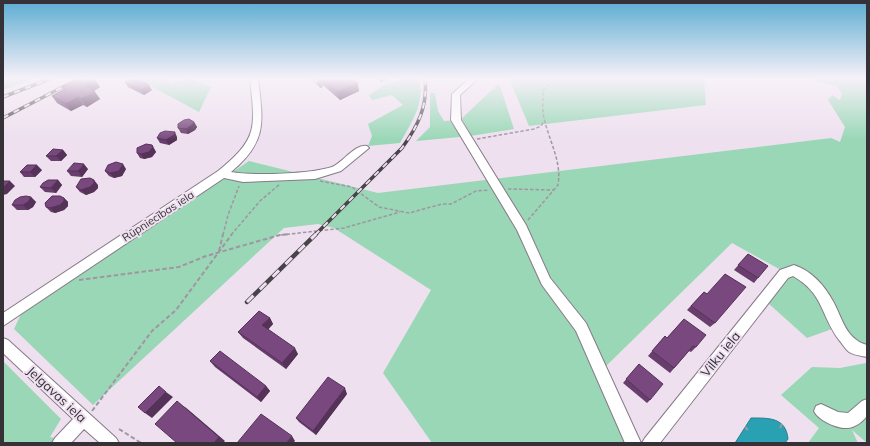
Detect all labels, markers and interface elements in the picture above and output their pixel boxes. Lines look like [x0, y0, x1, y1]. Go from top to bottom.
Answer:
street label: Rūpniecības iela [119, 188, 197, 244]
street label: Vilku iela [697, 328, 743, 380]
street label: Jelgavas iela [24, 362, 90, 426]

